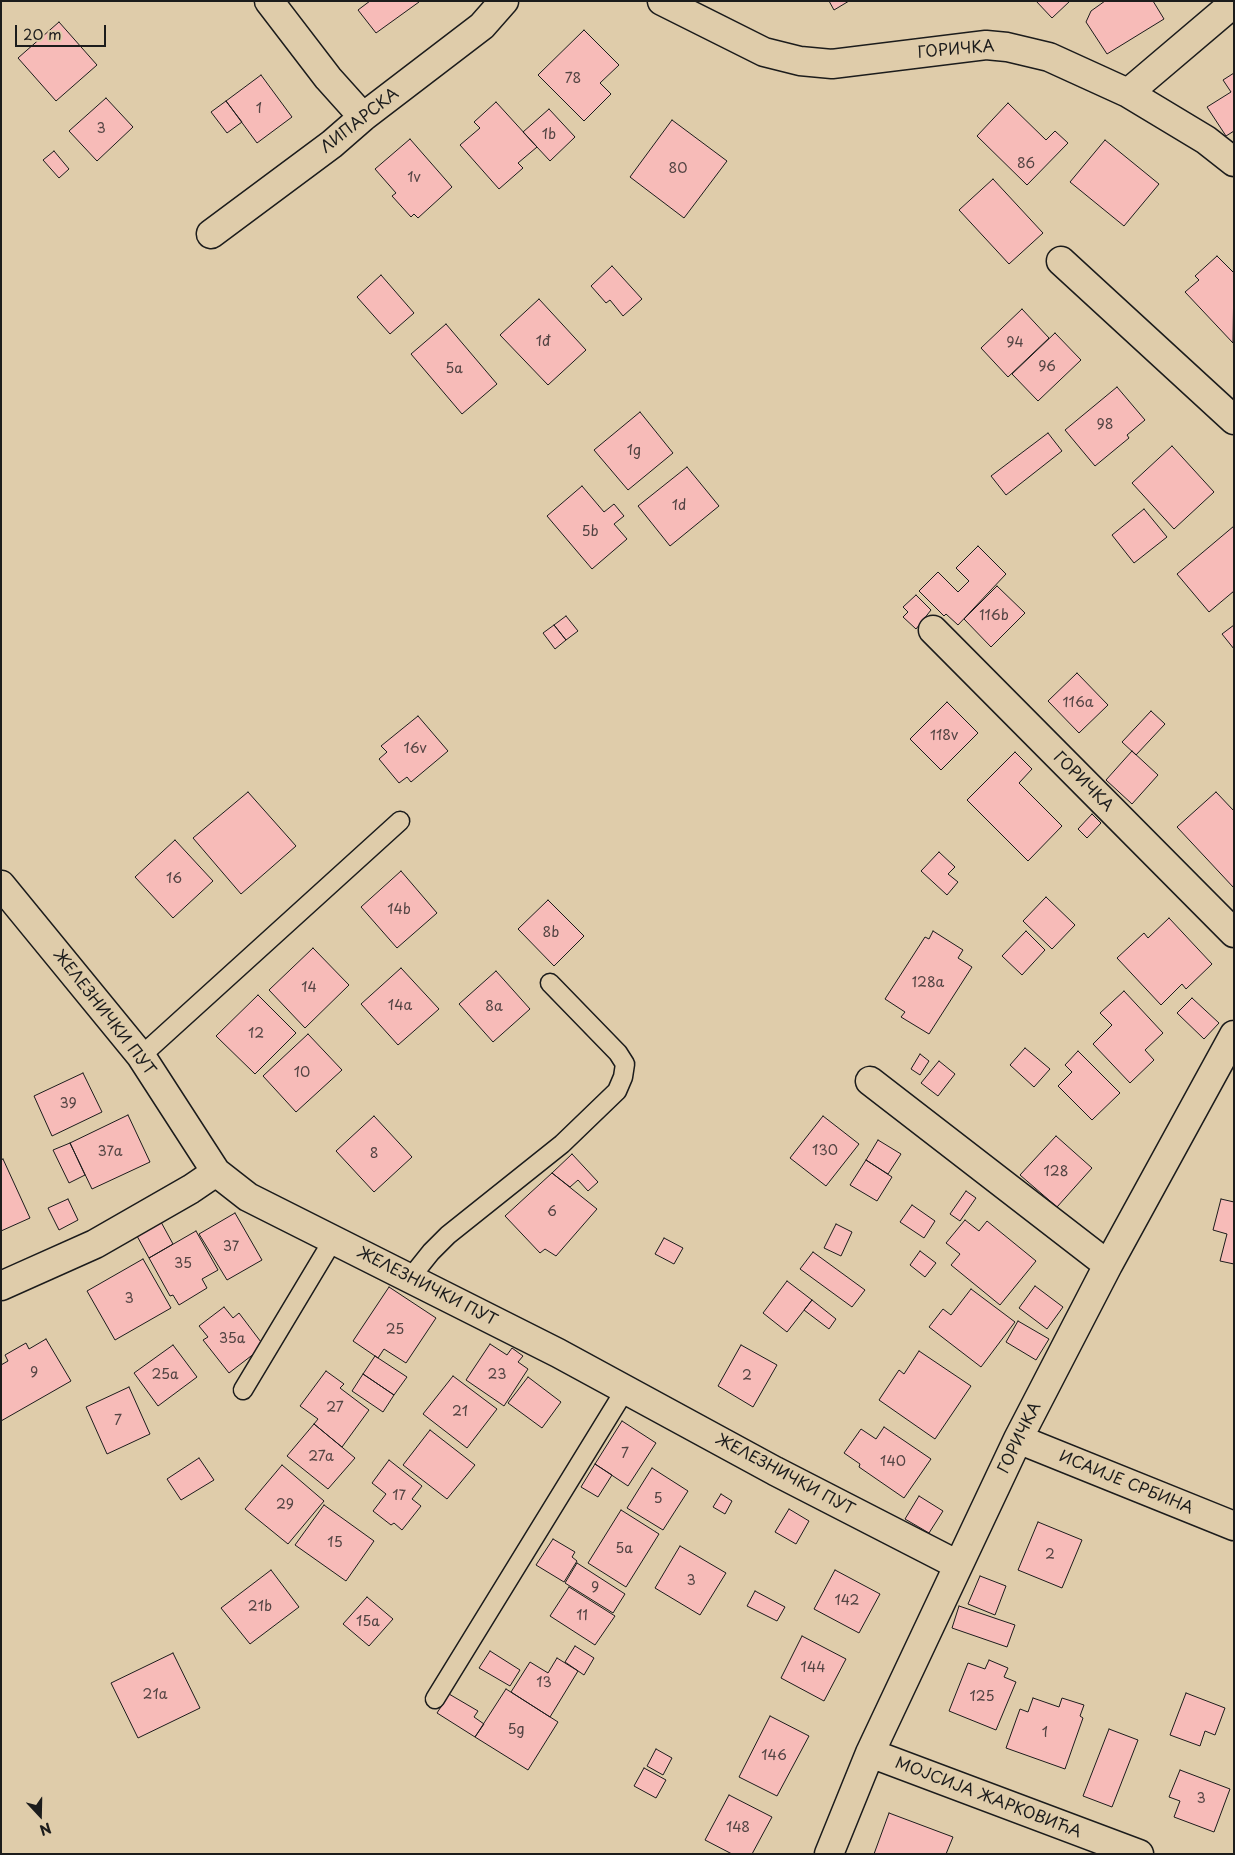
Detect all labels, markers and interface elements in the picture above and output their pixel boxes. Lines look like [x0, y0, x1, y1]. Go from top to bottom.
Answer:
scale bar [18, 15, 109, 47]
text: 20 m [23, 22, 62, 45]
street label: ГОРИЧКА [917, 37, 995, 63]
house number: 78 [565, 71, 581, 87]
street label: ЛИПАРСКА [317, 84, 403, 158]
house number: 1 [256, 101, 262, 117]
house number: 3 [96, 121, 106, 137]
house number: 1b [542, 127, 556, 143]
house number: 86 [1017, 156, 1035, 172]
house number: 80 [669, 161, 687, 177]
house number: 1v [407, 170, 421, 186]
house number: 1đ [536, 334, 550, 350]
house number: 94 [1006, 335, 1024, 351]
house number: 96 [1038, 359, 1056, 375]
house number: 5a [445, 361, 463, 377]
house number: 98 [1097, 417, 1113, 433]
house number: 1g [627, 443, 641, 459]
house number: 1d [672, 498, 686, 514]
house number: 5b [581, 524, 599, 540]
house number: 116b [979, 608, 1009, 624]
house number: 116a [1063, 695, 1093, 711]
house number: 118v [930, 728, 958, 744]
house number: 16v [403, 741, 427, 757]
street label: ГОРИЧКА [1049, 748, 1117, 816]
house number: 16 [166, 871, 182, 887]
house number: 14b [387, 902, 411, 918]
house number: 8b [543, 925, 559, 941]
street label: ЖЕЛЕЗНИЧКИ ПУТ [49, 946, 159, 1080]
house number: 128a [912, 975, 944, 991]
house number: 14 [301, 980, 317, 996]
house number: 14a [388, 998, 412, 1014]
house number: 8a [485, 999, 503, 1015]
house number: 12 [248, 1026, 264, 1042]
house number: 10 [294, 1065, 310, 1081]
house number: 39 [59, 1096, 77, 1112]
house number: 130 [812, 1143, 838, 1159]
house number: 37a [97, 1144, 123, 1160]
house number: 8 [370, 1146, 378, 1162]
house number: 128 [1044, 1164, 1068, 1180]
house number: 6 [547, 1204, 557, 1220]
house number: 37 [223, 1239, 239, 1255]
street label: ЖЕЛЕЗНИЧКИ ПУТ [354, 1243, 500, 1331]
house number: 35 [174, 1256, 192, 1272]
house number: 3 [124, 1291, 134, 1307]
house number: 25 [386, 1322, 404, 1338]
house number: 35a [219, 1331, 245, 1347]
house number: 9 [30, 1365, 38, 1381]
house number: 25a [151, 1367, 179, 1383]
house number: 23 [488, 1367, 506, 1383]
house number: 2 [742, 1368, 752, 1384]
street label: ГОРИЧКА [995, 1399, 1045, 1477]
house number: 27 [326, 1400, 344, 1416]
house number: 21 [452, 1404, 468, 1420]
house number: 7 [114, 1413, 122, 1429]
street label: ЖЕЛЕЗНИЧКИ ПУТ [712, 1430, 858, 1520]
house number: 7 [621, 1446, 629, 1462]
street label: ИСАИЈЕ СРБИНА [1056, 1447, 1196, 1519]
house number: 27a [308, 1449, 334, 1465]
house number: 140 [880, 1454, 906, 1470]
house number: 17 [392, 1488, 406, 1504]
house number: 5 [653, 1491, 663, 1507]
house number: 29 [276, 1497, 294, 1513]
house number: 15 [327, 1535, 343, 1551]
house number: 5a [615, 1541, 633, 1557]
house number: 2 [1045, 1547, 1055, 1563]
house number: 3 [686, 1573, 696, 1589]
house number: 9 [591, 1580, 599, 1596]
house number: 142 [835, 1593, 859, 1609]
house number: 21b [248, 1599, 272, 1615]
house number: 11 [576, 1608, 588, 1624]
house number: 15a [356, 1614, 380, 1630]
house number: 144 [801, 1660, 825, 1676]
house number: 13 [536, 1675, 552, 1691]
house number: 21a [143, 1687, 167, 1703]
house number: 125 [970, 1689, 994, 1705]
house number: 5g [507, 1722, 525, 1738]
house number: 1 [1042, 1725, 1048, 1741]
house number: 146 [761, 1748, 787, 1764]
street label: МОЈСИЈА ЖАРКОВИЋА [892, 1754, 1084, 1842]
north arrow [15, 1790, 65, 1840]
house number: 3 [1196, 1791, 1206, 1807]
text: N [37, 1818, 54, 1841]
house number: 148 [726, 1820, 750, 1836]

